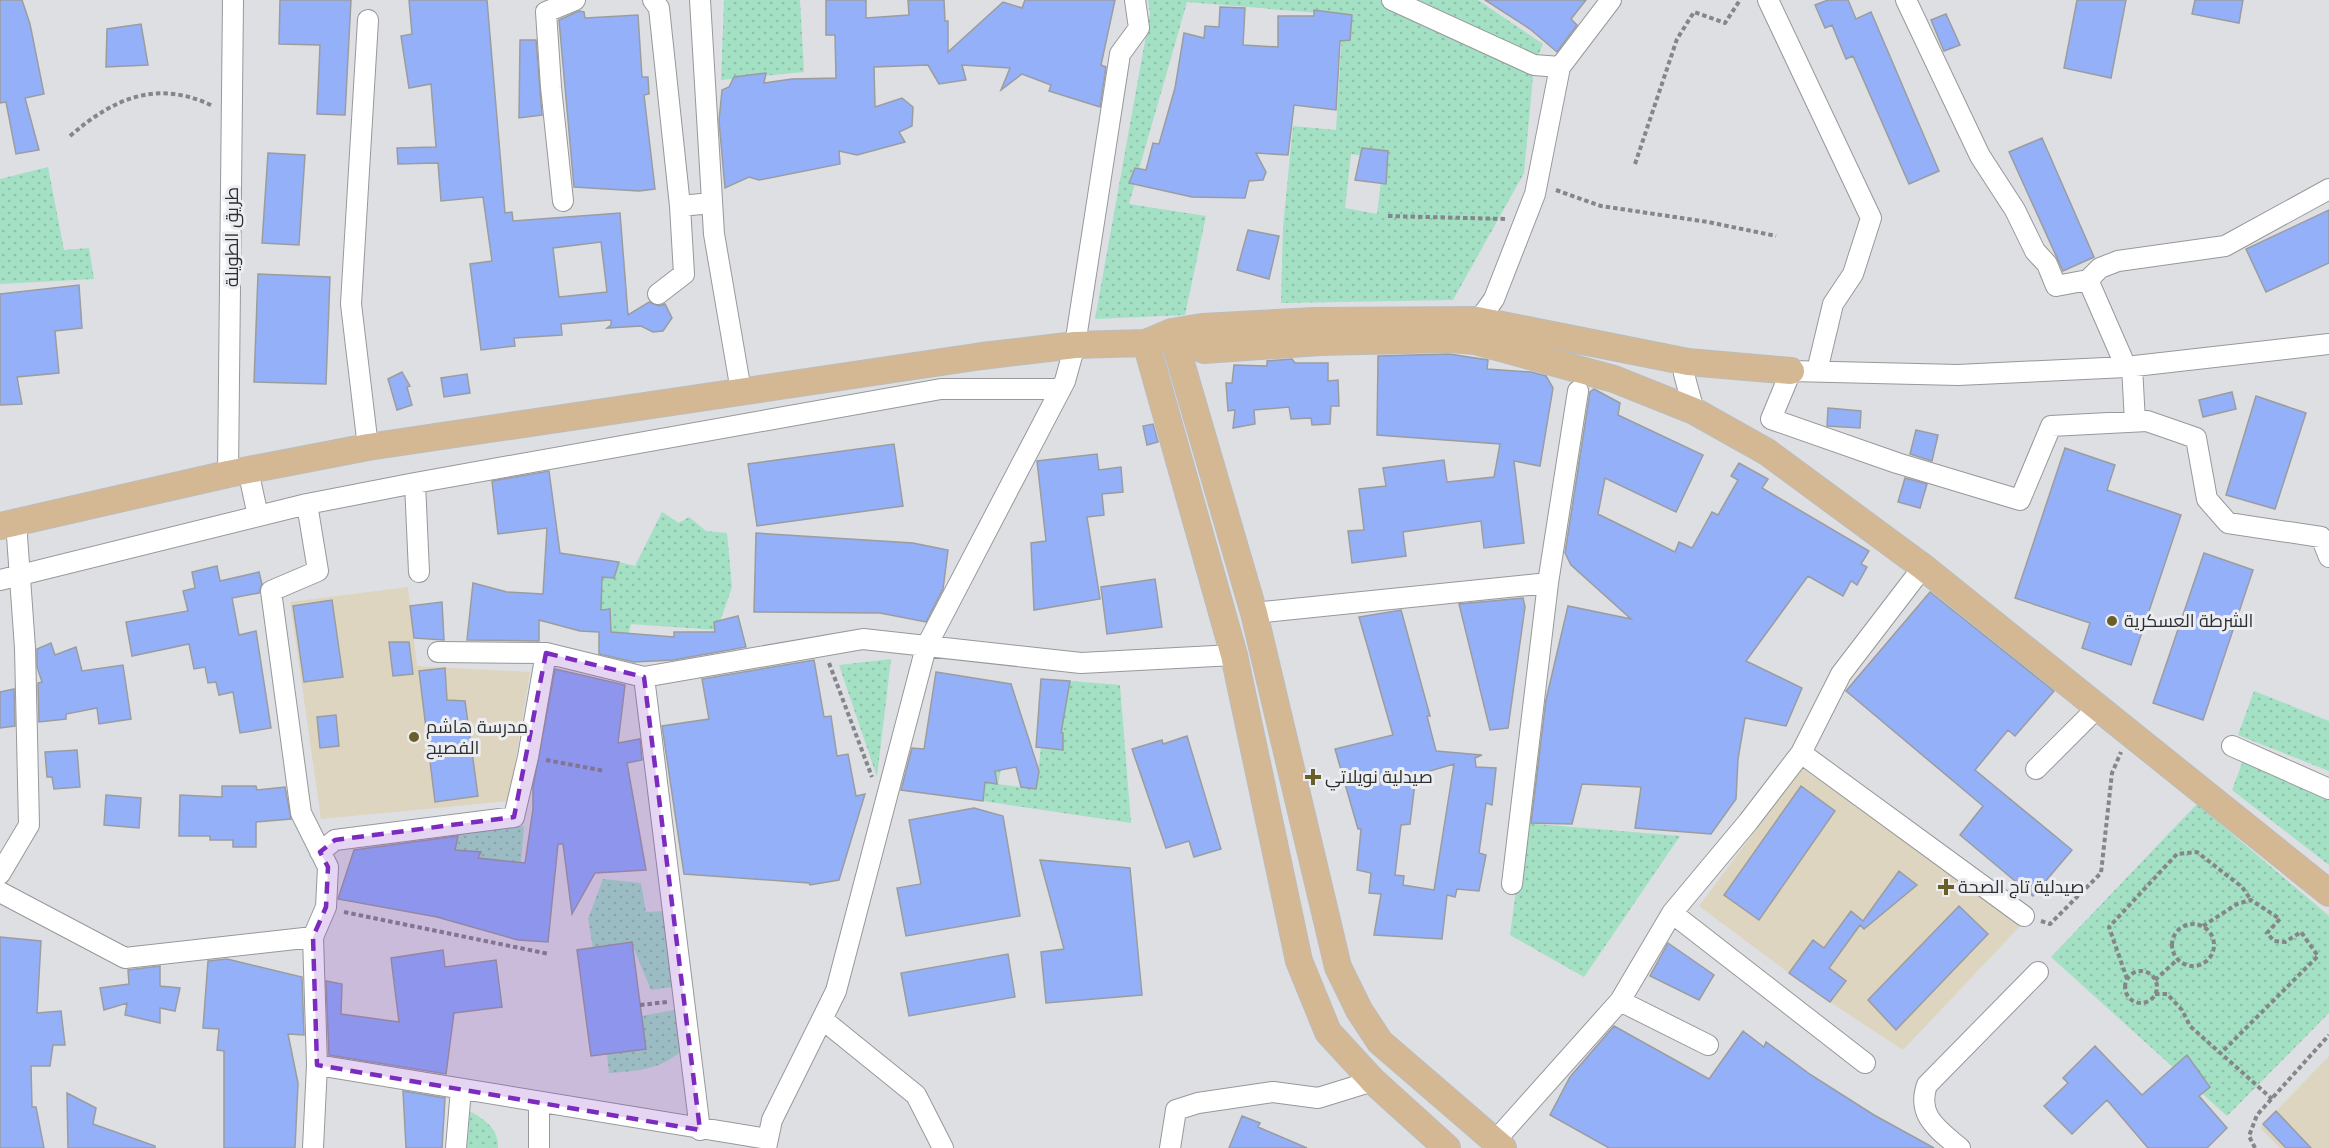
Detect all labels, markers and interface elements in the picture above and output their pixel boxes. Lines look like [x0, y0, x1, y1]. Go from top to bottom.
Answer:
street label: طريق الطويلة [220, 187, 244, 287]
place label: الشرطة العسكرية [2124, 609, 2253, 632]
marker: الشرطة العسكرية [2105, 614, 2119, 628]
place label: مدرسة هاشم الفصيح [426, 715, 528, 760]
marker: مدرسة هاشم الفصيح [407, 730, 421, 744]
place label: صيدلية نويلاتي [1325, 765, 1433, 791]
marker: صيدلية نويلاتي [1306, 770, 1320, 784]
place label: صيدلية تاج الصحة [1958, 875, 2084, 899]
marker: صيدلية تاج الصحة [1939, 880, 1953, 894]

